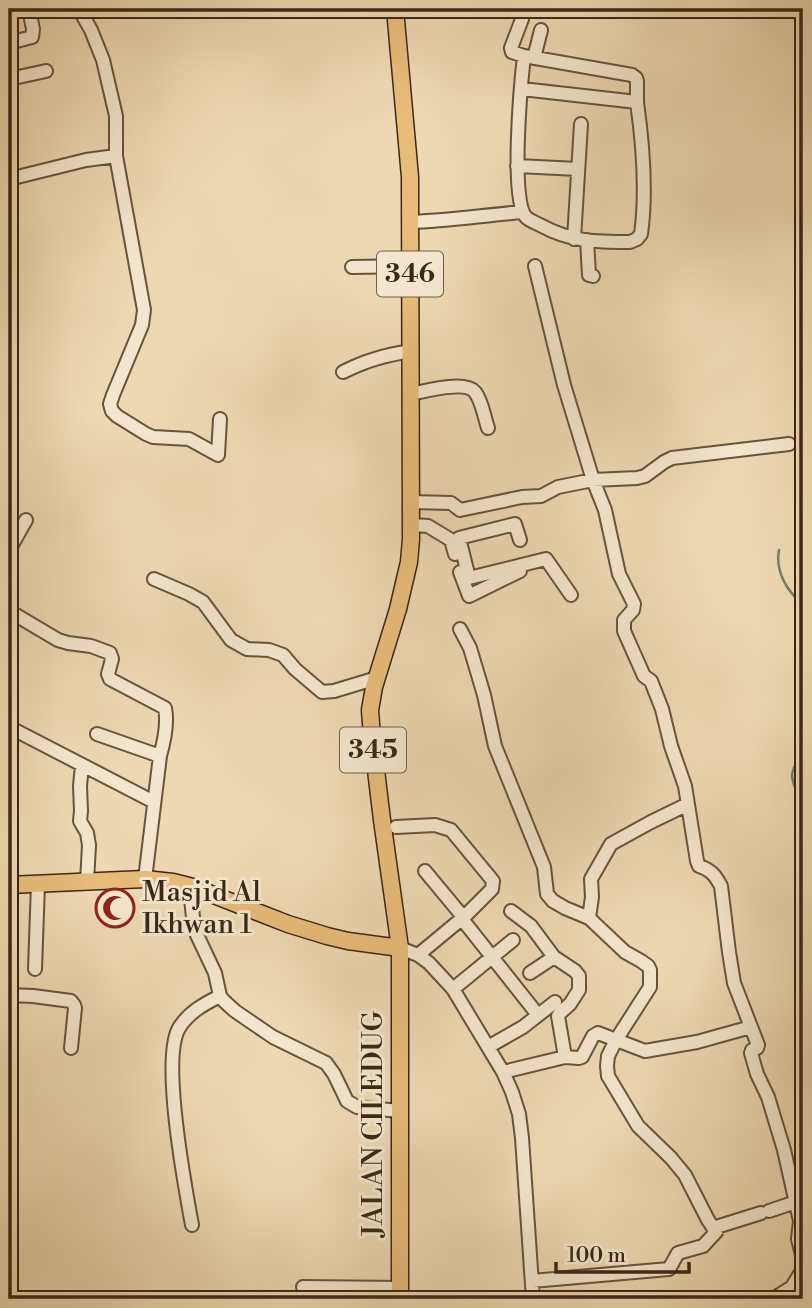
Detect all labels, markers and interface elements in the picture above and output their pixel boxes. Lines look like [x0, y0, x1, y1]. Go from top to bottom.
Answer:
road number: 346 [377, 252, 443, 296]
road number: 345 [340, 728, 406, 772]
place label: Masjid Al Ikhwan 1 [142, 875, 261, 942]
mosque icon: Masjid Al Ikhwan 1 [94, 887, 136, 929]
street label: JALAN CILEDUG [356, 1010, 391, 1238]
scale bar [556, 1231, 690, 1275]
text: 100 m [567, 1243, 626, 1269]

